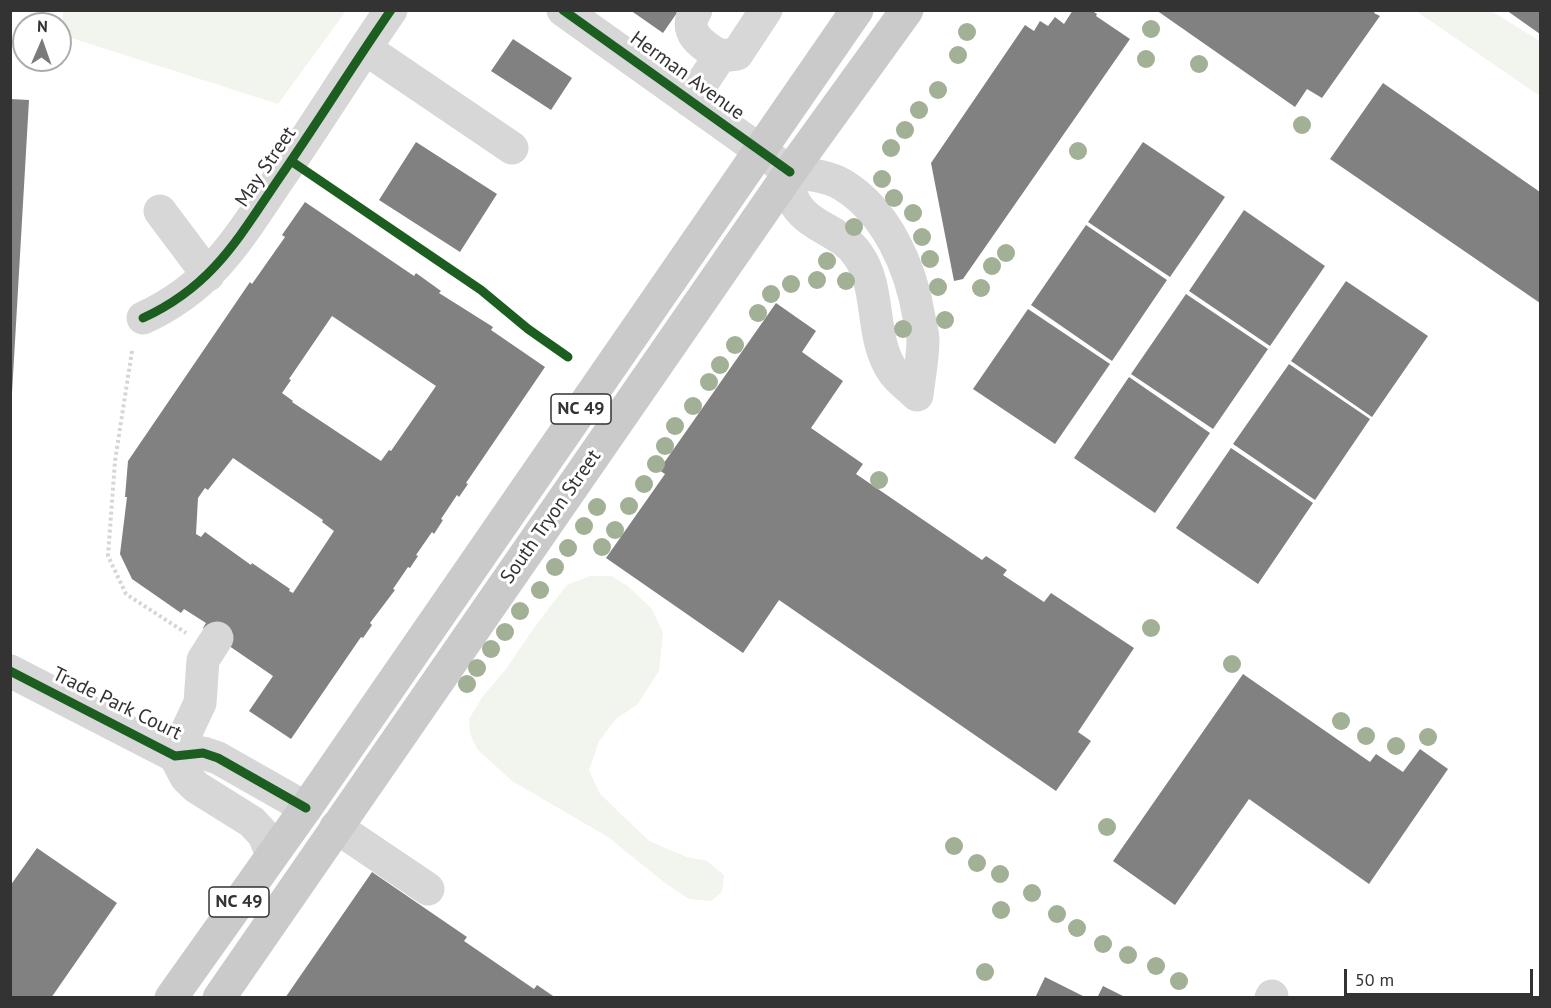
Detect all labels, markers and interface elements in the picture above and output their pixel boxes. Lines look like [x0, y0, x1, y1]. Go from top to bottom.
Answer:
north arrow [12, 12, 72, 72]
text: N [37, 16, 48, 36]
street label: Herman Avenue [625, 27, 749, 125]
street label: May Street [230, 122, 302, 212]
road number: NC 49 [551, 394, 611, 424]
street label: South Tryon Street [496, 445, 606, 589]
street label: Trade Park Court [49, 662, 185, 746]
road number: NC 49 [209, 887, 269, 917]
scale bar [1347, 957, 1536, 995]
text: 50 m [1355, 968, 1394, 991]

